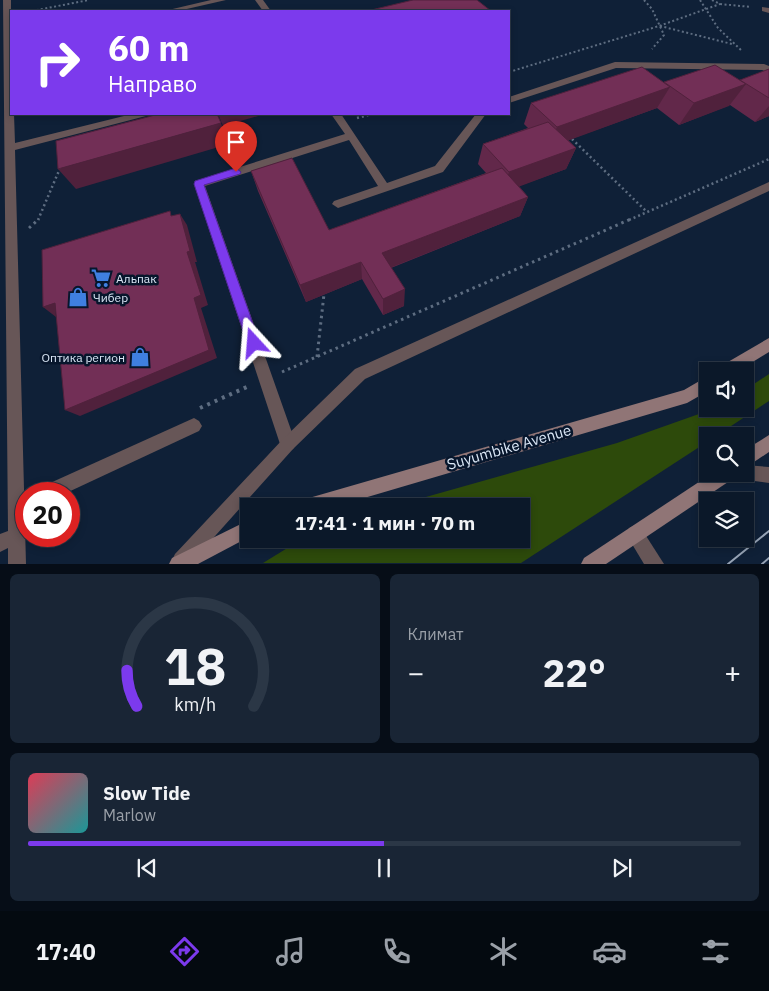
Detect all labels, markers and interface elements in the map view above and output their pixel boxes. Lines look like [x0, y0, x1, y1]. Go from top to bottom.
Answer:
text: 60 m [108, 25, 190, 71]
icon: right [25, 30, 90, 95]
text: Направо [108, 69, 197, 98]
pin [215, 121, 257, 172]
icon: arrive [222, 128, 250, 156]
supermarket icon: Альпак [90, 267, 112, 289]
place label: Альпак [116, 271, 157, 286]
shop icon: Чибер [67, 286, 89, 308]
place label: Чибер [93, 290, 128, 305]
position arrow [227, 316, 279, 368]
shop icon: Оптика регион [129, 346, 151, 368]
place label: Оптика регион [42, 350, 125, 365]
map controls [699, 362, 754, 547]
button: sound [699, 362, 754, 417]
street label: Suyumbike Avenue [445, 420, 573, 474]
button: search [699, 427, 754, 482]
speed limit sign: 20 [15, 482, 80, 547]
button: layers [699, 492, 754, 547]
text: 17:41 · 1 мин · 70 m [295, 511, 475, 535]
text: Климат [408, 624, 464, 644]
text: 18 [164, 632, 226, 699]
text: 22° [543, 648, 606, 697]
text: − [408, 654, 424, 691]
text: + [724, 654, 741, 691]
text: km/h [174, 693, 216, 716]
text: Slow Tide [103, 781, 190, 805]
text: Marlow [103, 805, 156, 825]
icon: previous [133, 854, 161, 882]
icon: pause [370, 854, 398, 882]
icon: next [608, 854, 636, 882]
icon: directions [167, 934, 202, 969]
icon: music [273, 934, 308, 969]
icon: phone [379, 934, 414, 969]
icon: climate [486, 934, 521, 969]
icon: car [592, 934, 627, 969]
icon: filters [698, 934, 733, 969]
text: 17:40 [36, 937, 96, 966]

